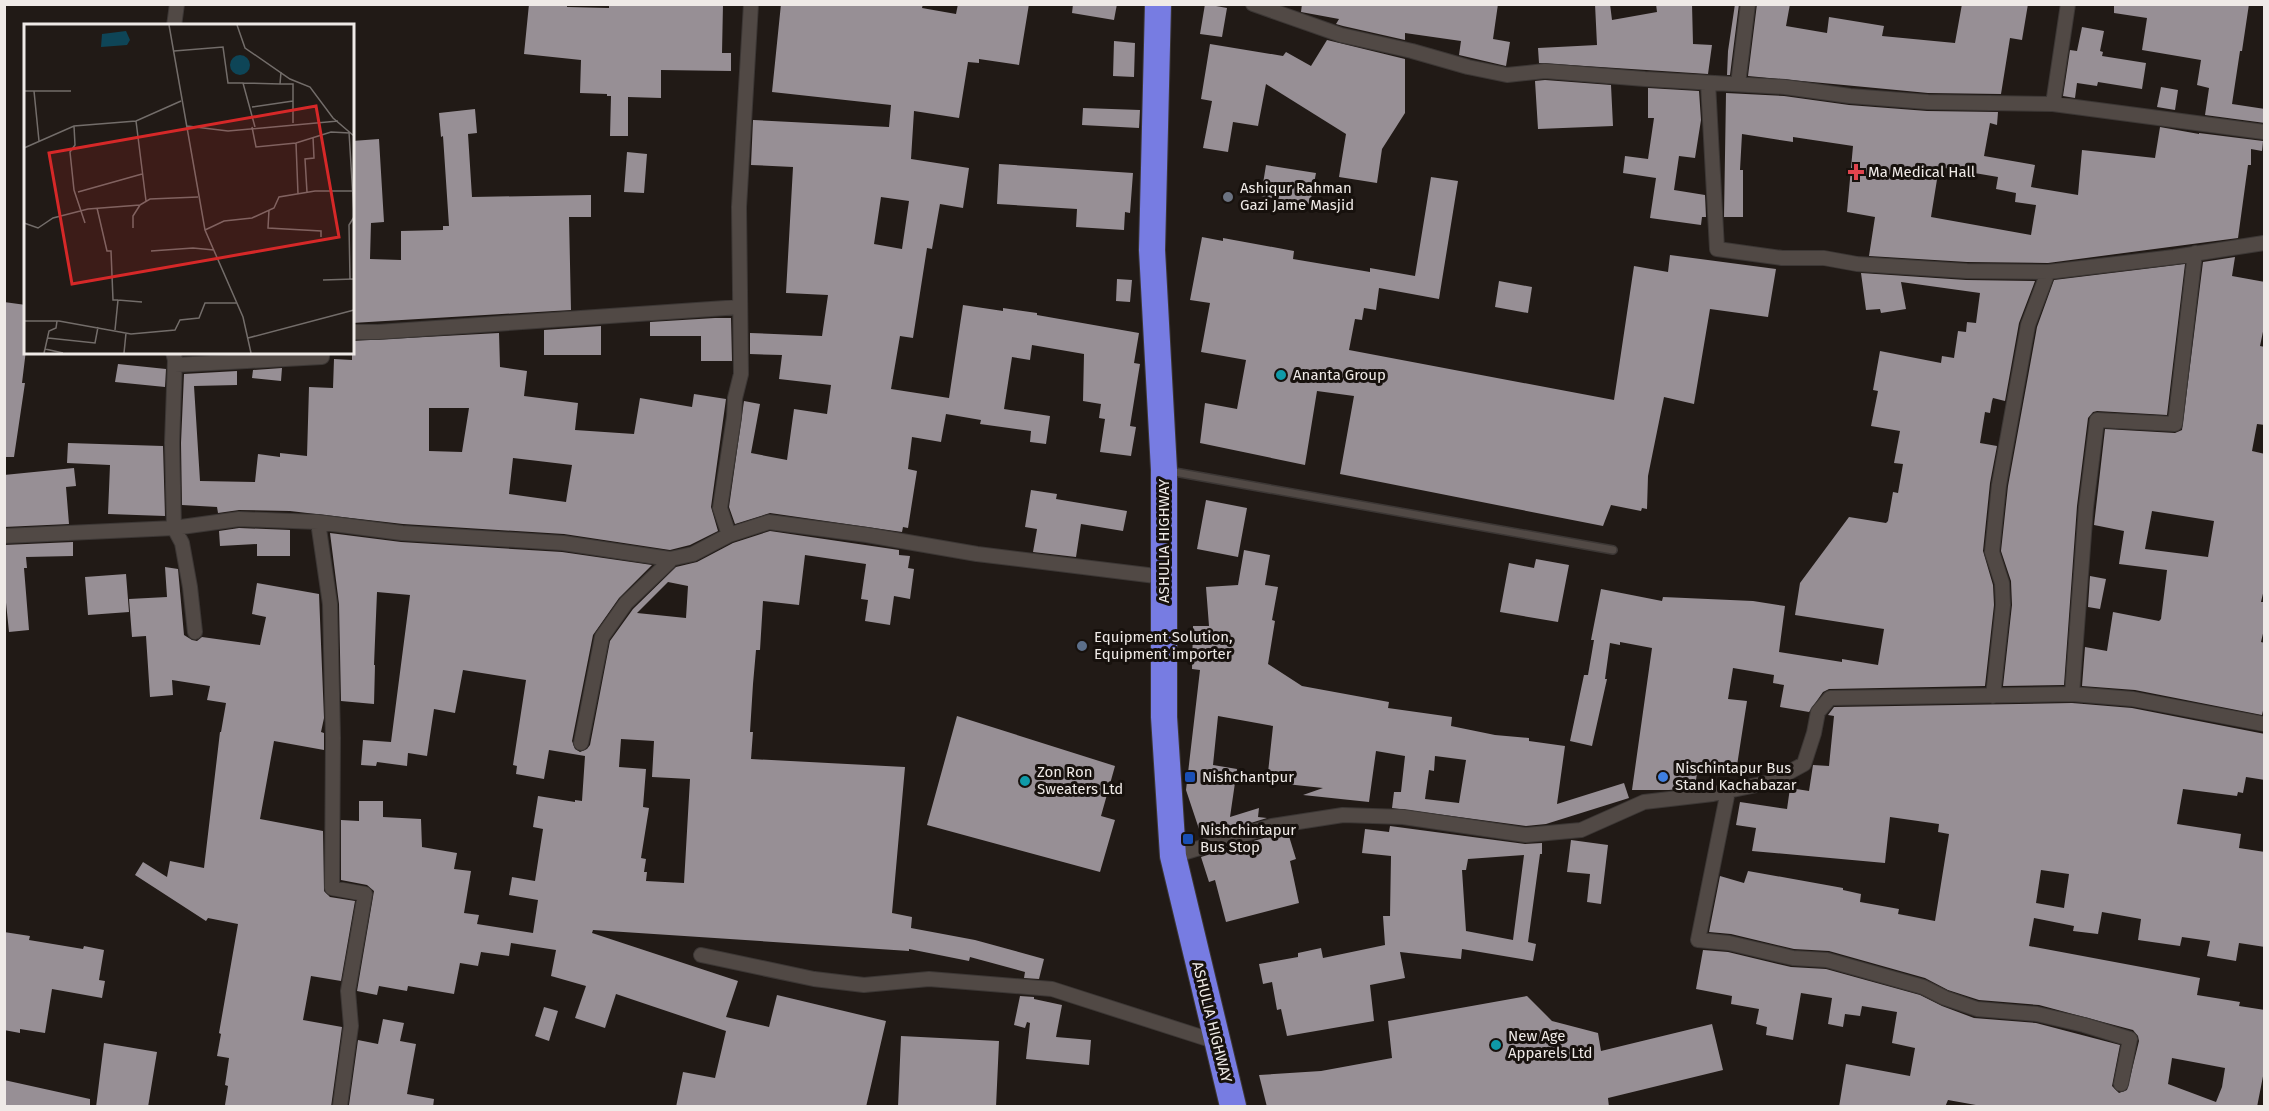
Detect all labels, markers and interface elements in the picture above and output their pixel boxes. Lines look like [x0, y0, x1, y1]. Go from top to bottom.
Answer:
inset map [24, 24, 354, 354]
place label: Ma Medical Hall [1868, 163, 1976, 181]
marker: Ma Medical Hall [1849, 165, 1863, 179]
place label: Ashiqur Rahman Gazi Jame Masjid [1240, 179, 1354, 214]
marker: Ashiqur Rahman Gazi Jame Masjid [1221, 190, 1235, 204]
place label: Ananta Group [1293, 366, 1386, 384]
marker: Ananta Group [1274, 368, 1288, 382]
street label: ASHULIA HIGHWAY [1155, 478, 1173, 603]
place label: Equipment Solution, Equipment importer [1094, 628, 1233, 663]
marker: Equipment Solution, Equipment importer [1075, 639, 1089, 653]
place label: Nischintapur Bus Stand Kachabazar [1675, 759, 1797, 794]
place label: Zon Ron Sweaters Ltd [1037, 763, 1123, 798]
place label: Nishchantpur [1202, 768, 1294, 786]
marker: Nishchantpur [1183, 770, 1197, 784]
marker: Nischintapur Bus Stand Kachabazar [1656, 770, 1670, 784]
marker: Zon Ron Sweaters Ltd [1018, 774, 1032, 788]
place label: Nishchintapur Bus Stop [1200, 821, 1296, 856]
marker: Nishchintapur Bus Stop [1181, 832, 1195, 846]
street label: ASHULIA HIGHWAY [1188, 960, 1236, 1085]
place label: New Age Apparels Ltd [1508, 1027, 1593, 1062]
marker: New Age Apparels Ltd [1489, 1038, 1503, 1052]

